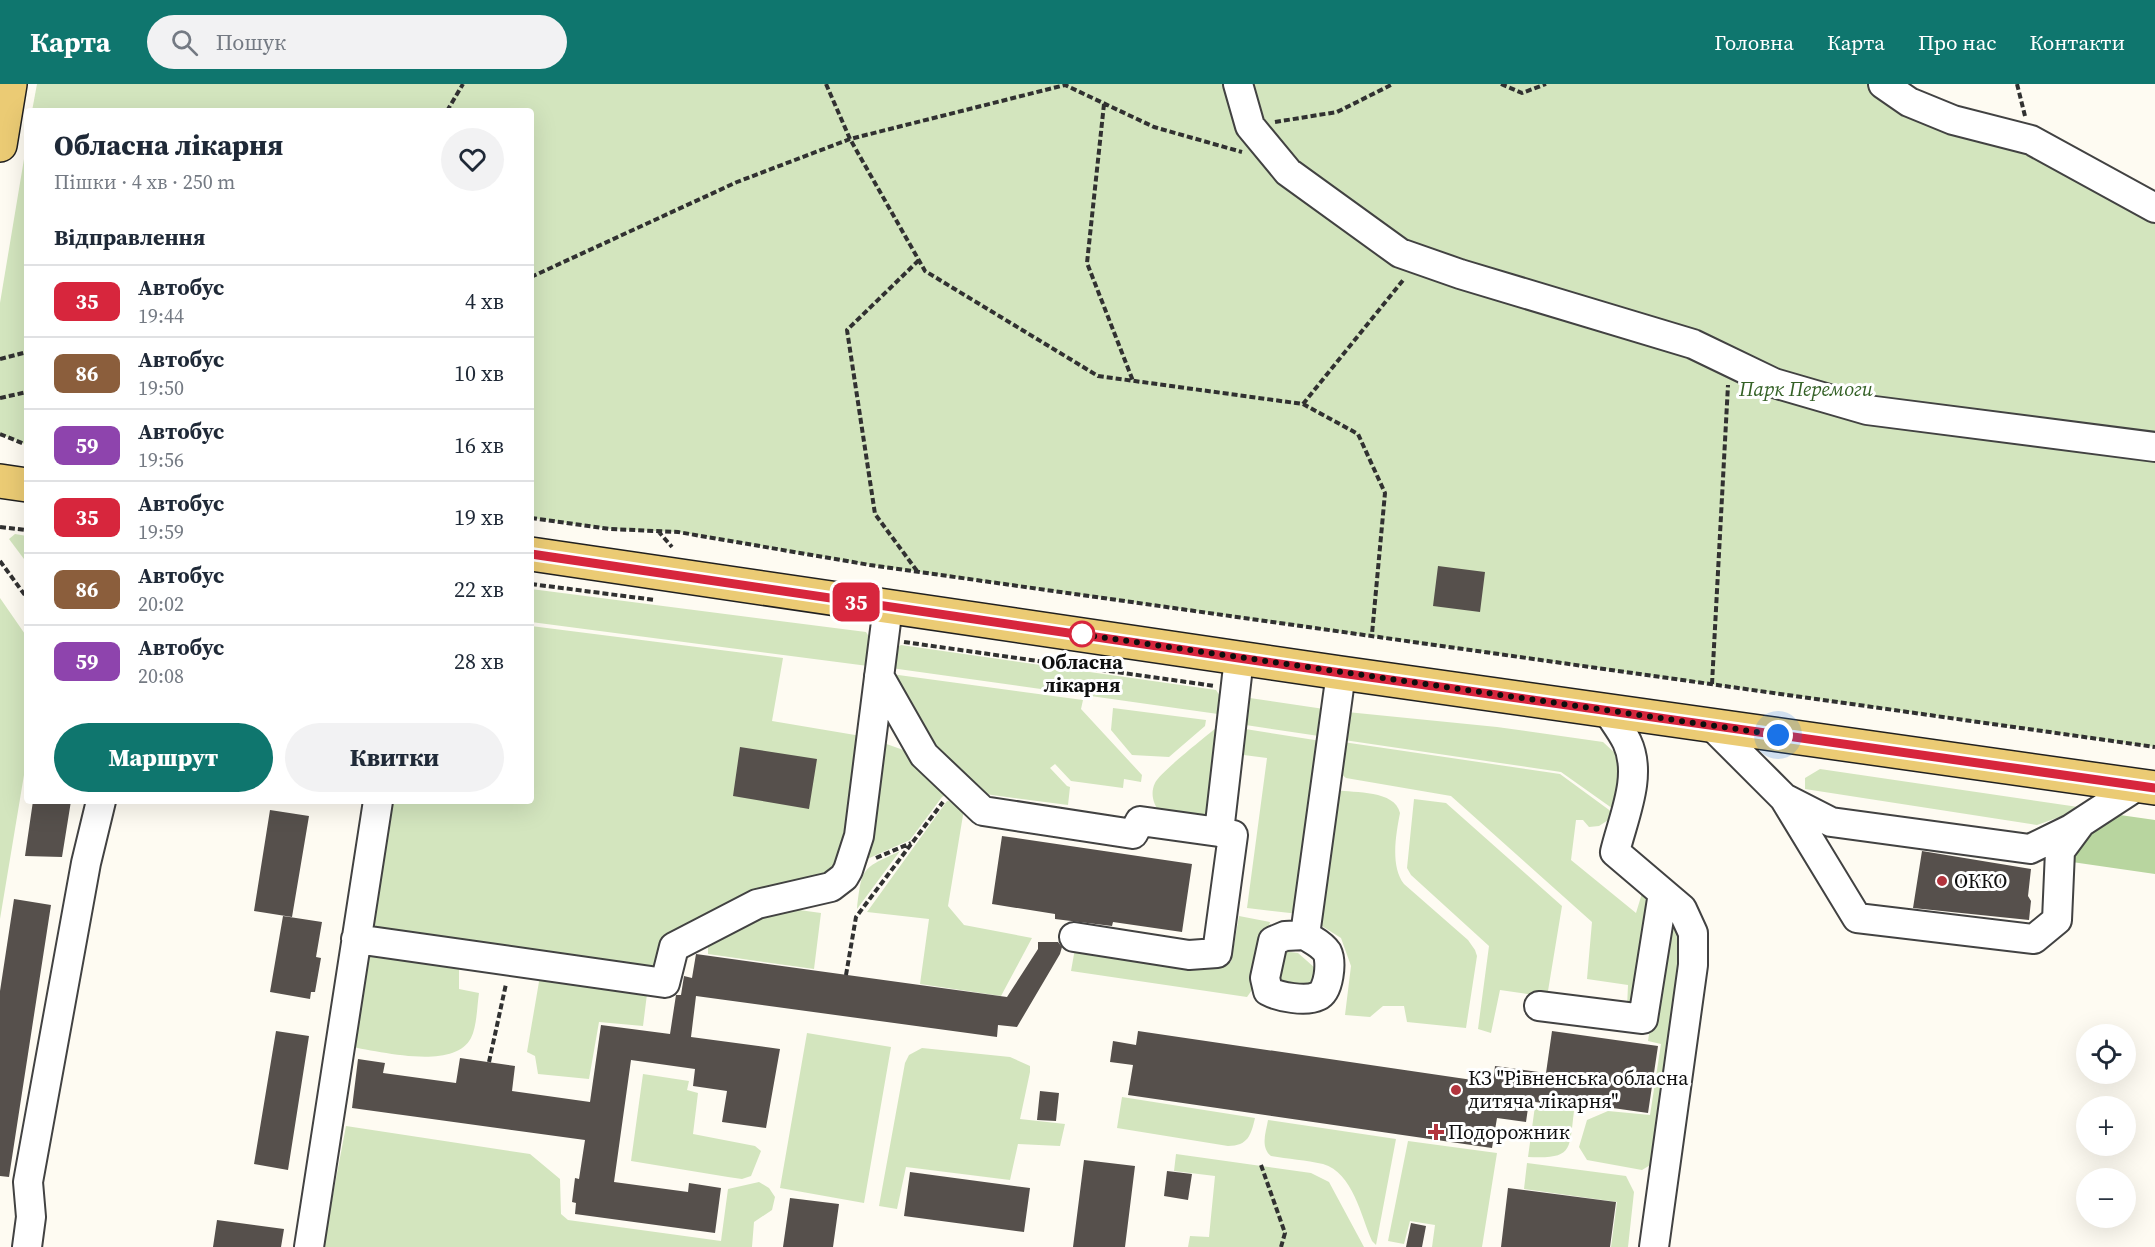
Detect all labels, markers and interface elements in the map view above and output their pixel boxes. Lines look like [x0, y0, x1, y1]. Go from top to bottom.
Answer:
search box [147, 15, 567, 69]
text: Карта [30, 23, 111, 61]
icon: search [168, 26, 201, 59]
text: Пошук [216, 27, 286, 57]
text: Головна [1714, 28, 1794, 57]
text: Карта [1827, 28, 1885, 57]
text: Про нас [1918, 28, 1997, 57]
text: Контакти [2030, 28, 2125, 57]
text: Обласна лікарня [54, 126, 283, 164]
button: heart [441, 128, 504, 191]
text: Пішки · 4 хв · 250 m [54, 168, 235, 196]
text: Відправлення [54, 222, 205, 252]
text: Автобус [138, 272, 224, 302]
text: 4 хв [465, 286, 504, 316]
text: 35 [76, 287, 98, 316]
text: 19:44 [138, 302, 184, 330]
text: Автобус [138, 344, 224, 374]
text: 10 хв [454, 358, 504, 388]
text: 86 [76, 359, 98, 388]
text: 19:50 [138, 374, 184, 402]
park label: Парк Перемоги [1738, 375, 1874, 403]
text: Автобус [138, 416, 224, 446]
text: 16 хв [454, 430, 504, 460]
text: 59 [76, 431, 98, 460]
text: 19:56 [138, 446, 184, 474]
text: Автобус [138, 488, 224, 518]
text: 19 хв [454, 502, 504, 532]
text: 35 [76, 503, 98, 532]
text: 19:59 [138, 518, 184, 546]
text: Автобус [138, 560, 224, 590]
text: 22 хв [454, 574, 504, 604]
text: 86 [76, 575, 98, 604]
line badge: 35 [829, 582, 883, 622]
text: 35 [845, 588, 867, 617]
text: 20:02 [138, 590, 184, 618]
marker: Обласна лікарня [1069, 621, 1095, 647]
text: Автобус [138, 632, 224, 662]
text: 28 хв [454, 646, 504, 676]
text: 59 [76, 647, 98, 676]
place label: Обласна лікарня [1041, 648, 1123, 699]
text: 20:08 [138, 662, 184, 690]
your location [1763, 720, 1793, 750]
button: Маршрут [54, 723, 273, 792]
button: Квитки [285, 723, 504, 792]
place label: ОККО [1954, 867, 2007, 895]
marker: ОККО [1935, 874, 1949, 888]
map controls [2076, 1024, 2136, 1228]
button: locate [2076, 1024, 2136, 1084]
place label: КЗ "Рівненська обласна дитяча лікарня" [1468, 1064, 1689, 1115]
marker: КЗ "Рівненська обласна дитяча лікарня" [1449, 1083, 1463, 1097]
button: + [2076, 1096, 2136, 1156]
place label: Подорожник [1448, 1118, 1570, 1146]
marker: Подорожник [1429, 1125, 1443, 1139]
button: − [2076, 1168, 2136, 1228]

